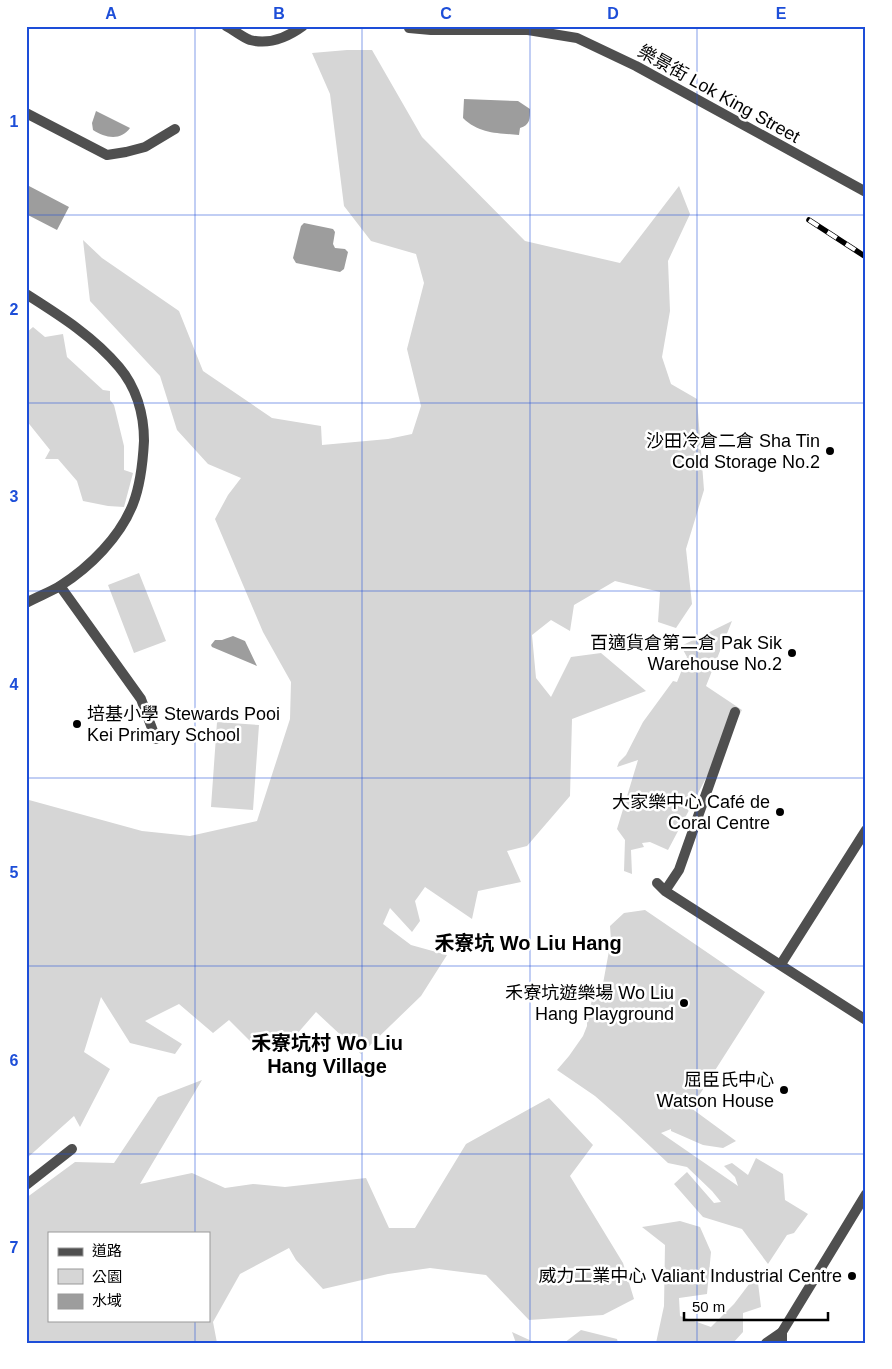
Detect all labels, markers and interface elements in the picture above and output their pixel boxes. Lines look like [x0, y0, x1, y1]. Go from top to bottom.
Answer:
text: A [105, 5, 117, 22]
text: B [273, 5, 285, 22]
text: C [440, 5, 452, 22]
text: D [607, 5, 619, 22]
text: E [776, 5, 787, 22]
street label: 樂景街 Lok King Street [635, 41, 803, 147]
text: 1 [10, 113, 19, 130]
text: 2 [10, 301, 19, 318]
place label: 沙田冷倉二倉 Sha Tin Cold Storage No.2 [646, 431, 820, 472]
marker: 沙田冷倉二倉 Sha Tin Cold Storage No.2 [824, 445, 836, 457]
text: 3 [10, 488, 19, 505]
place label: 百適貨倉第二倉 Pak Sik Warehouse No.2 [590, 633, 783, 674]
marker: 百適貨倉第二倉 Pak Sik Warehouse No.2 [786, 647, 798, 659]
text: 4 [10, 676, 19, 693]
place label: 培基小學 Stewards Pooi Kei Primary School [87, 704, 280, 745]
marker: 培基小學 Stewards Pooi Kei Primary School [71, 718, 83, 730]
place label: 大家樂中心 Café de Coral Centre [612, 792, 770, 833]
marker: 大家樂中心 Café de Coral Centre [774, 806, 786, 818]
text: 5 [10, 864, 19, 881]
district label: 禾寮坑 Wo Liu Hang [434, 932, 622, 954]
place label: 禾寮坑遊樂場 Wo Liu Hang Playground [505, 983, 674, 1024]
marker: 禾寮坑遊樂場 Wo Liu Hang Playground [678, 997, 690, 1009]
district label: 禾寮坑村 Wo Liu Hang Village [251, 1032, 403, 1077]
text: 6 [10, 1052, 19, 1069]
place label: 屈臣氏中心 Watson House [657, 1070, 774, 1111]
marker: 屈臣氏中心 Watson House [778, 1084, 790, 1096]
legend [48, 1232, 210, 1322]
text: 7 [10, 1239, 19, 1256]
text: 道路 [92, 1242, 122, 1259]
place label: 威力工業中心 Valiant Industrial Centre [538, 1266, 842, 1286]
text: 公園 [92, 1268, 122, 1285]
marker: 威力工業中心 Valiant Industrial Centre [846, 1270, 858, 1282]
scale bar [684, 1289, 828, 1321]
text: 水域 [92, 1292, 122, 1309]
text: 50 m [692, 1298, 725, 1315]

